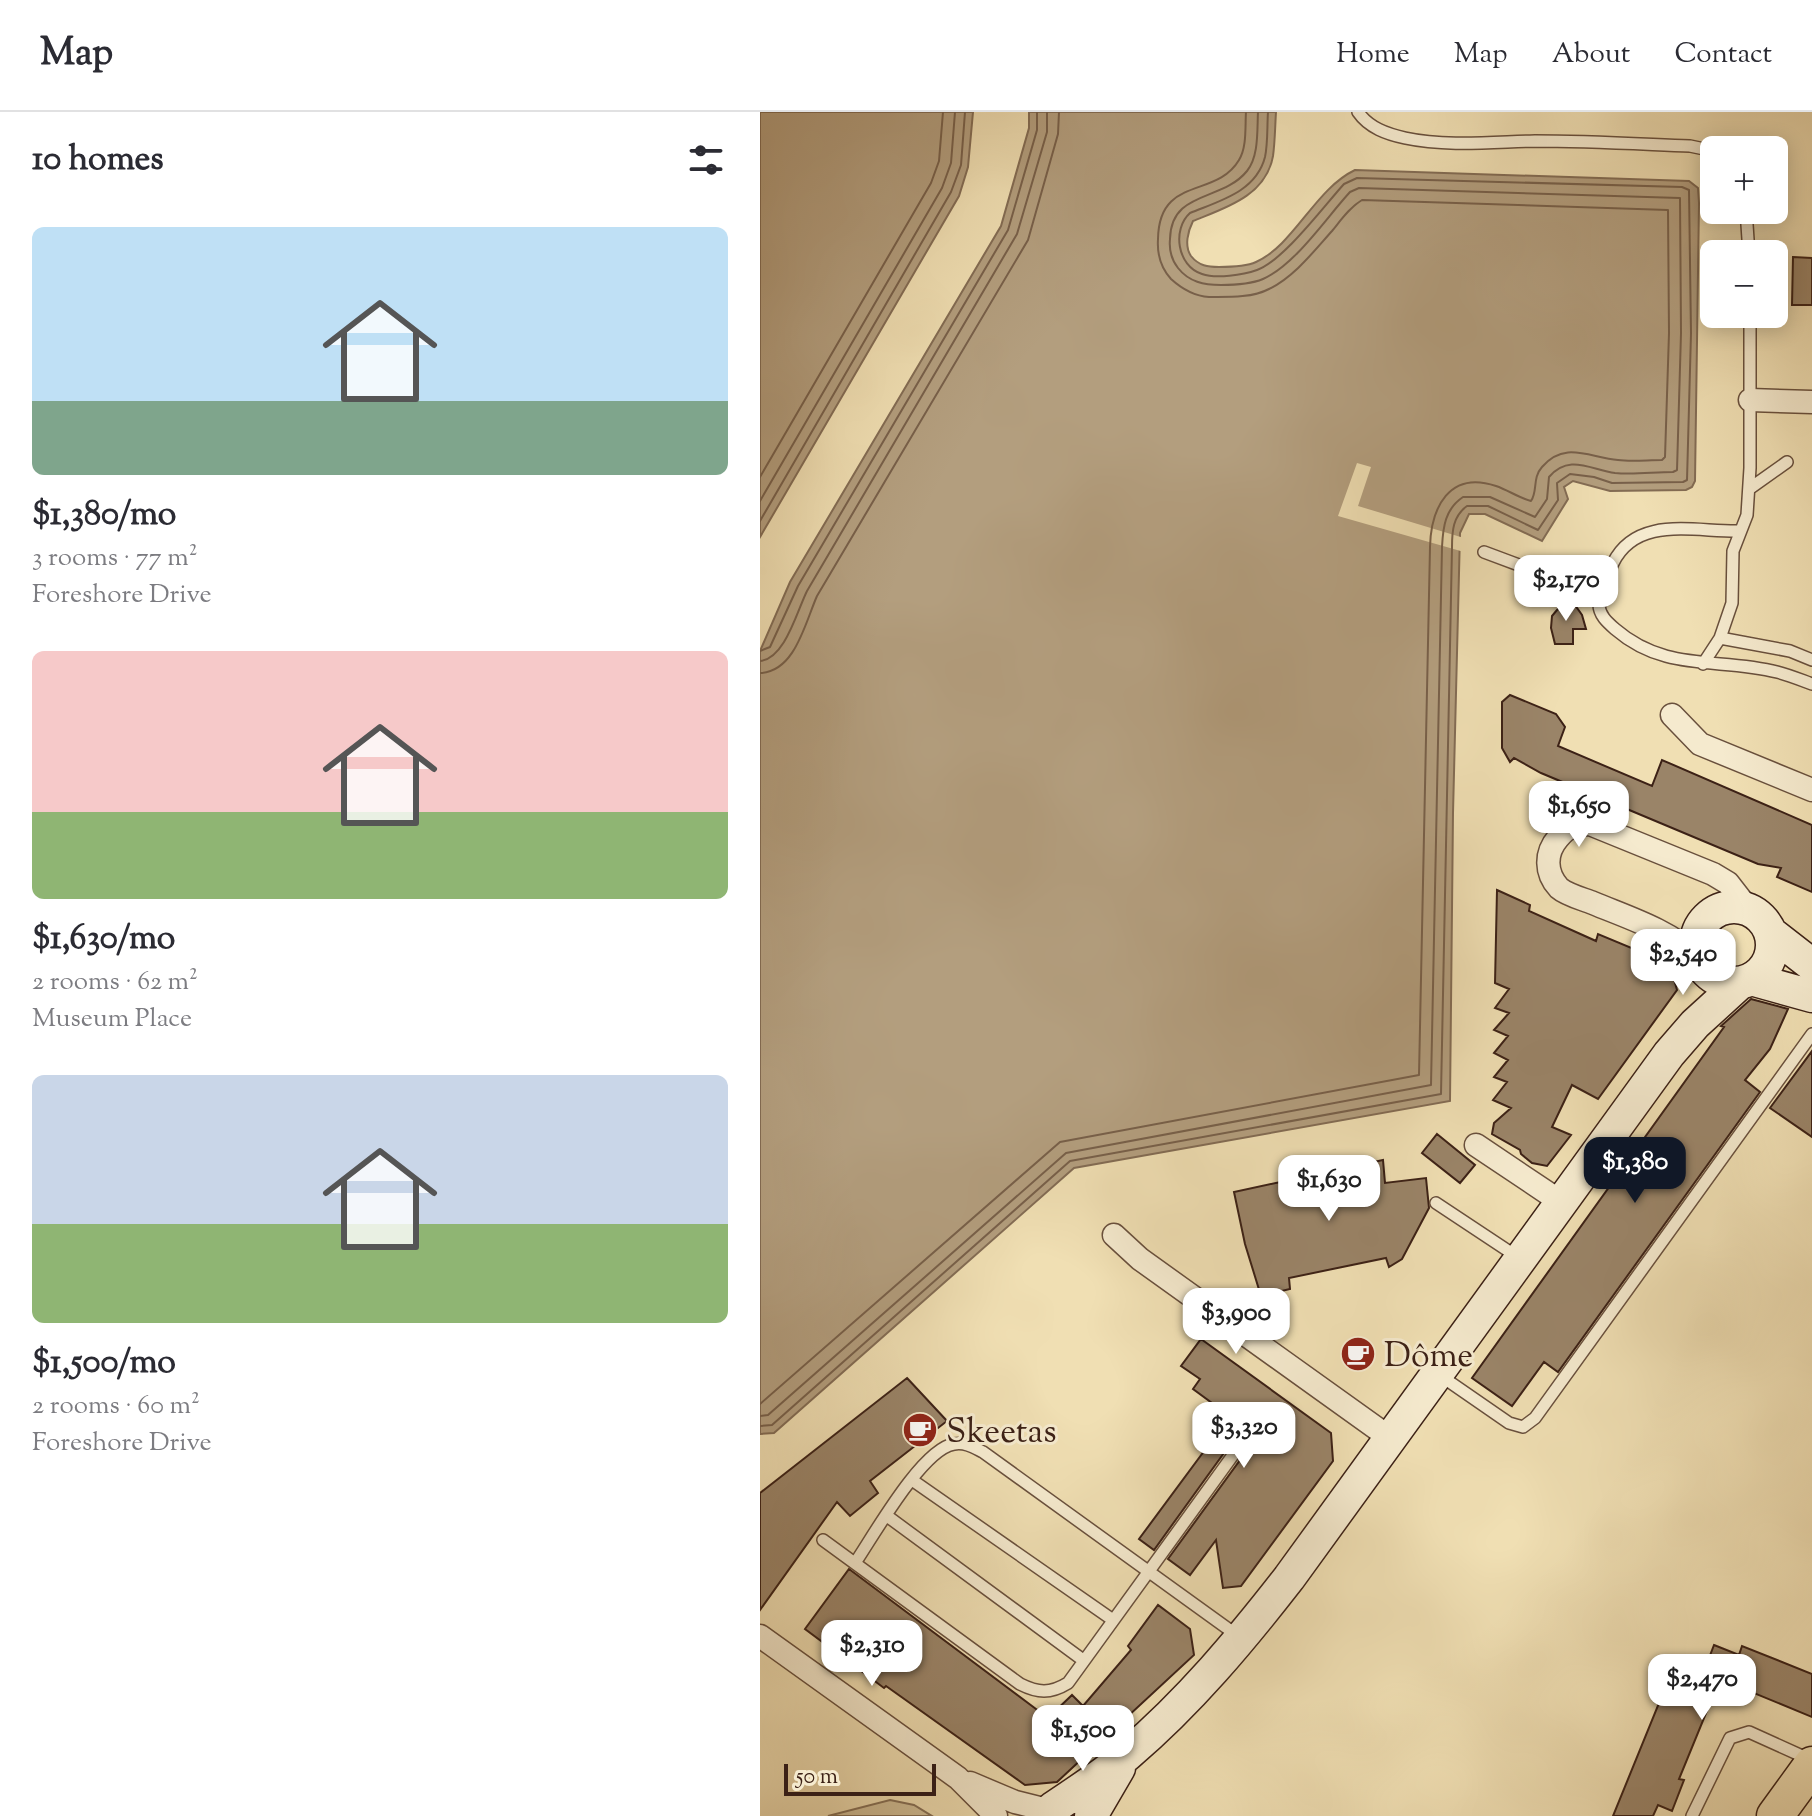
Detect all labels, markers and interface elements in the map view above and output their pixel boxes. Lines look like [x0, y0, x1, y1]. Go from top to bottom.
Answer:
text: Map [40, 28, 113, 82]
text: Home [1336, 35, 1410, 75]
text: Map [1454, 35, 1508, 75]
text: About [1552, 35, 1630, 75]
text: Contact [1674, 35, 1772, 75]
text: 10 homes [32, 136, 164, 185]
map controls [1700, 136, 1788, 328]
button: + [1700, 136, 1788, 224]
icon: filters [684, 138, 728, 182]
button: − [1700, 240, 1788, 328]
icon: home [308, 279, 452, 423]
text: $1,380/mo [32, 491, 176, 540]
text: 3 rooms · 77 m² [32, 540, 197, 577]
pin: $2,170 [1501, 555, 1631, 623]
text: $2,170 [1532, 562, 1600, 599]
text: Foreshore Drive [32, 577, 212, 614]
icon: home [308, 703, 452, 847]
pin: $1,650 [1514, 781, 1644, 849]
text: $1,650 [1547, 788, 1611, 825]
text: $1,630/mo [32, 915, 175, 964]
pin: $2,540 [1618, 929, 1748, 997]
text: $2,540 [1649, 936, 1717, 973]
text: 2 rooms · 62 m² [32, 964, 198, 1001]
text: Museum Place [32, 1001, 192, 1038]
icon: home [308, 1127, 452, 1271]
pin: $1,380 [1570, 1137, 1700, 1205]
text: $1,380 [1602, 1144, 1668, 1181]
pin: $1,630 [1264, 1155, 1394, 1223]
text: $1,630 [1296, 1162, 1362, 1199]
pin: $3,900 [1171, 1288, 1301, 1356]
text: $3,900 [1201, 1295, 1271, 1332]
place label: Dôme [1384, 1333, 1473, 1382]
cafe icon: Dôme [1339, 1335, 1377, 1373]
text: $1,500/mo [32, 1339, 176, 1388]
text: 2 rooms · 60 m² [32, 1388, 200, 1425]
pin: $3,320 [1179, 1402, 1309, 1470]
place label: Skeetas [946, 1409, 1057, 1458]
text: $3,320 [1210, 1409, 1278, 1446]
cafe icon: Skeetas [901, 1411, 939, 1449]
text: Foreshore Drive [32, 1425, 212, 1462]
pin: $2,310 [807, 1620, 937, 1688]
text: $2,310 [839, 1627, 905, 1664]
pin: $2,470 [1637, 1654, 1767, 1722]
text: $2,470 [1666, 1661, 1738, 1698]
pin: $1,500 [1018, 1705, 1148, 1773]
text: $1,500 [1050, 1712, 1116, 1749]
scale bar [784, 1760, 936, 1796]
text: 50 m [796, 1762, 838, 1794]

